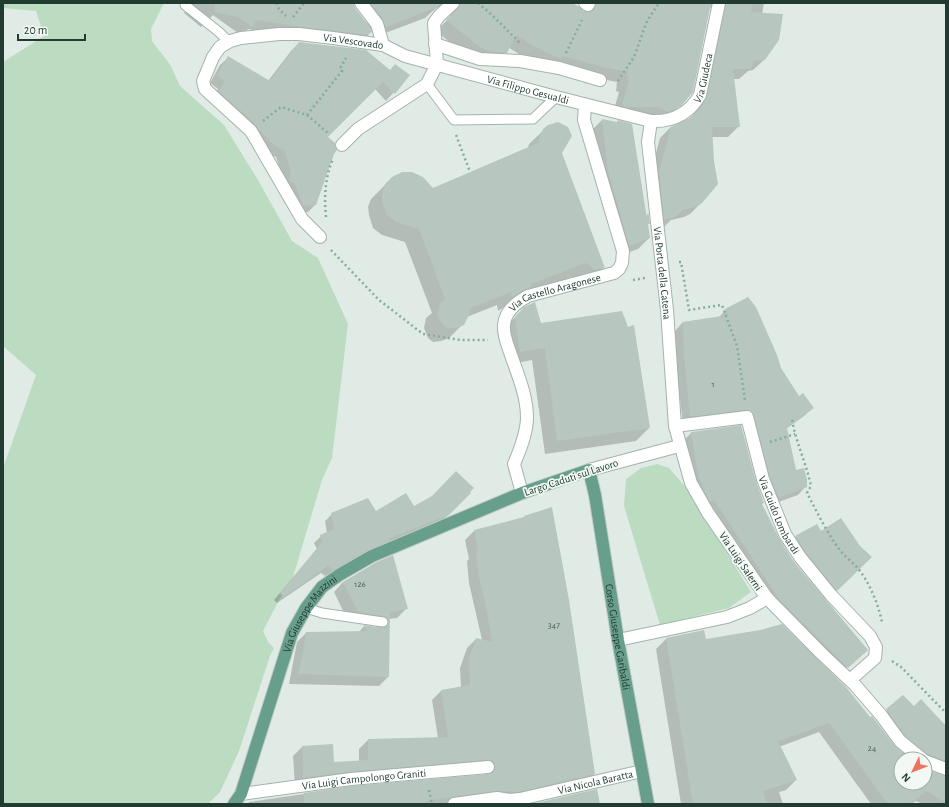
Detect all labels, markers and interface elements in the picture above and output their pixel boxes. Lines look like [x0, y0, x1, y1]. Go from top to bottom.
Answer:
scale bar [18, 16, 85, 42]
text: 20 m [24, 24, 47, 36]
street label: Via Vescovado [323, 32, 384, 51]
street label: Via Giudeca [691, 52, 715, 105]
street label: Via Filippo Gesualdi [486, 74, 570, 106]
street label: Via Porta della Catena [652, 226, 673, 320]
street label: Via Castello Aragonese [507, 272, 602, 314]
house number: 1 [711, 380, 715, 389]
street label: Largo Caduti sul Lavoro [523, 457, 620, 498]
street label: Via Guido Lombardi [756, 475, 801, 556]
street label: Via Luigi Salerni [717, 530, 764, 593]
street label: Via Giuseppe Mazzini [281, 573, 339, 654]
house number: 126 [354, 580, 366, 589]
street label: Corso Giuseppe Garibaldi [603, 583, 632, 691]
house number: 347 [548, 621, 560, 630]
house number: 24 [868, 744, 877, 753]
north arrow [893, 751, 933, 791]
street label: Via Luigi Campolongo Graniti [301, 767, 427, 792]
street label: Via Nicola Baratta [557, 768, 634, 796]
text: N [899, 771, 913, 784]

